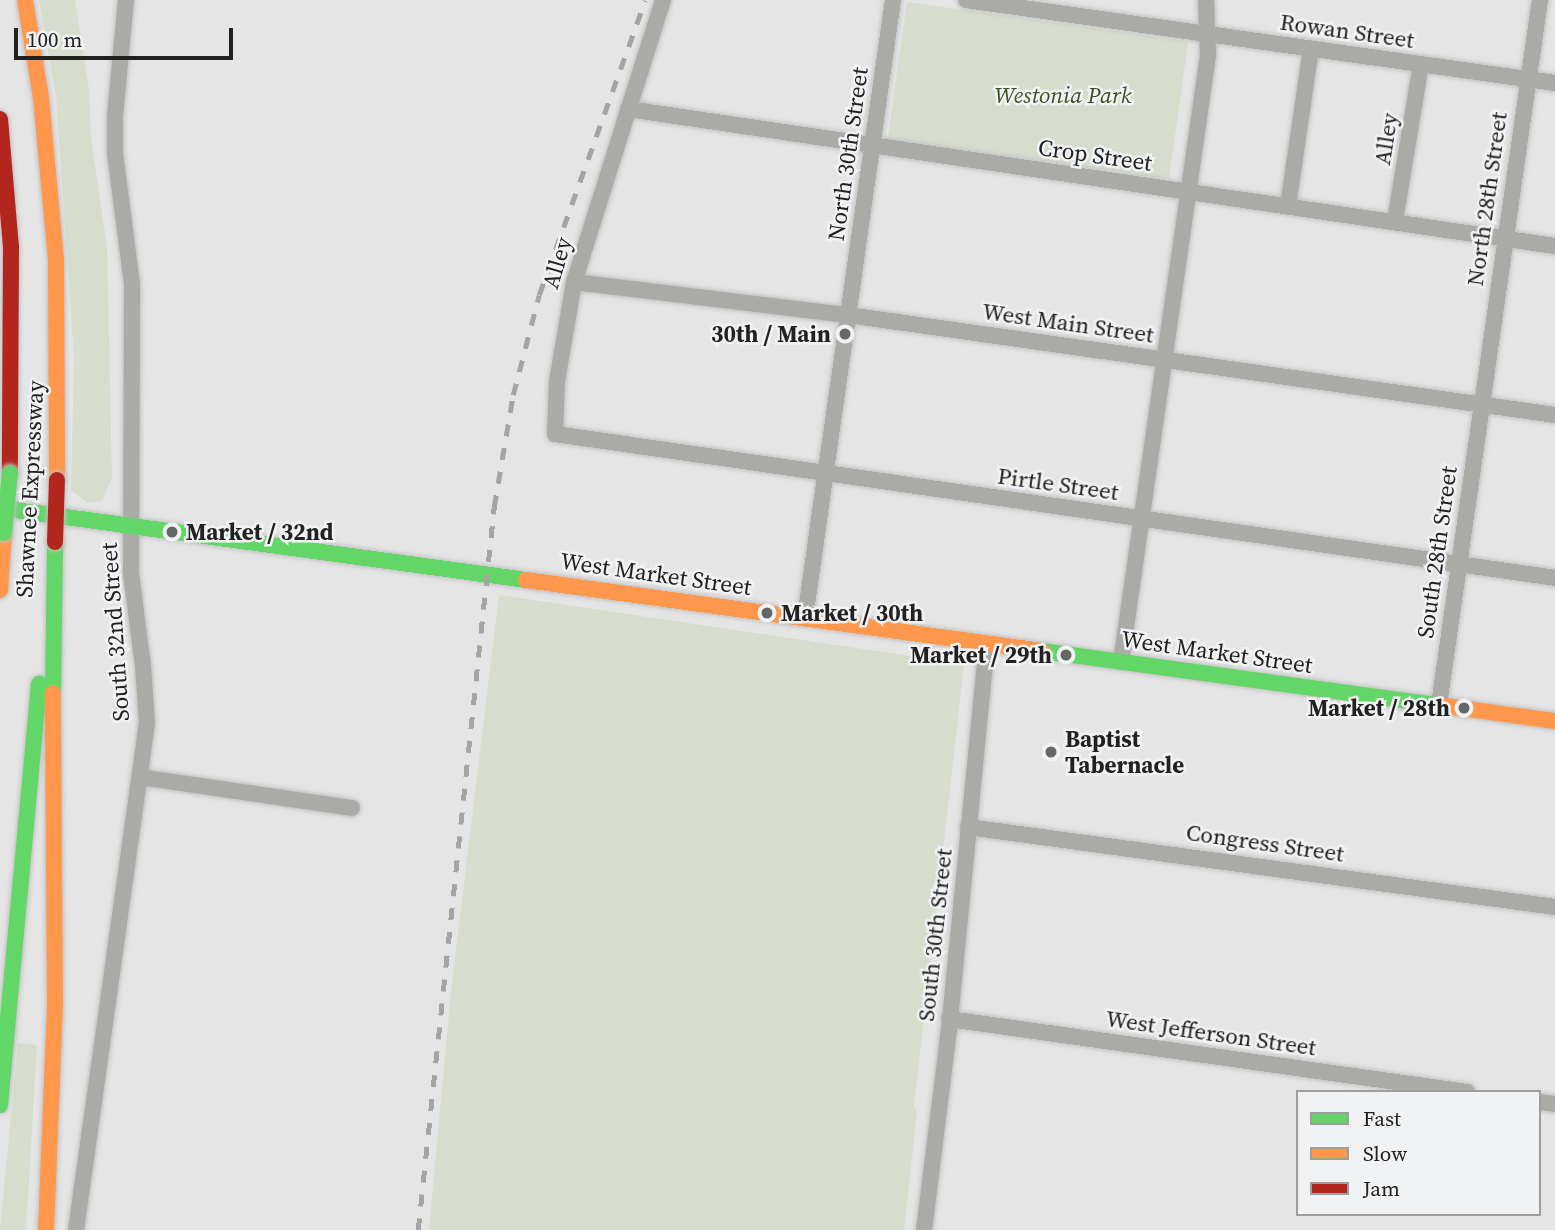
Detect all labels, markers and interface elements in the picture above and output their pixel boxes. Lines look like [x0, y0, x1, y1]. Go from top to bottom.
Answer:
street label: Rowan Street [1278, 8, 1416, 54]
scale bar [18, 14, 236, 58]
text: 100 m [27, 25, 82, 54]
street label: North 30th Street [822, 65, 874, 243]
park label: Westonia Park [994, 81, 1132, 109]
street label: North 28th Street [1461, 110, 1513, 288]
street label: Alley [1368, 111, 1404, 167]
street label: Crop Street [1036, 133, 1154, 177]
street label: Alley [537, 234, 577, 292]
street label: West Main Street [981, 297, 1155, 349]
place label: 30th / Main [711, 320, 831, 348]
marker: 30th / Main [837, 326, 853, 342]
street label: Shawnee Expressway [11, 380, 49, 598]
street label: Pirtle Street [996, 462, 1120, 506]
street label: South 28th Street [1411, 464, 1463, 640]
place label: Market / 32nd [186, 518, 333, 546]
marker: Market / 32nd [164, 524, 180, 540]
street label: South 32nd Street [95, 542, 135, 722]
street label: West Market Street [559, 547, 753, 601]
place label: Market / 30th [781, 599, 923, 627]
marker: Market / 30th [759, 605, 775, 621]
street label: West Market Street [1120, 625, 1314, 679]
place label: Market / 29th [910, 641, 1052, 669]
marker: Market / 29th [1058, 647, 1074, 663]
place label: Market / 28th [1308, 694, 1450, 722]
marker: Market / 28th [1456, 700, 1472, 716]
place label: Baptist Tabernacle [1065, 725, 1184, 779]
marker: Baptist Tabernacle [1043, 744, 1059, 760]
street label: Congress Street [1184, 818, 1346, 868]
street label: South 30th Street [912, 847, 958, 1023]
street label: West Jefferson Street [1104, 1005, 1318, 1061]
legend [1296, 1090, 1541, 1216]
text: Fast [1363, 1104, 1401, 1133]
text: Slow [1363, 1139, 1407, 1168]
text: Jam [1363, 1174, 1400, 1203]

